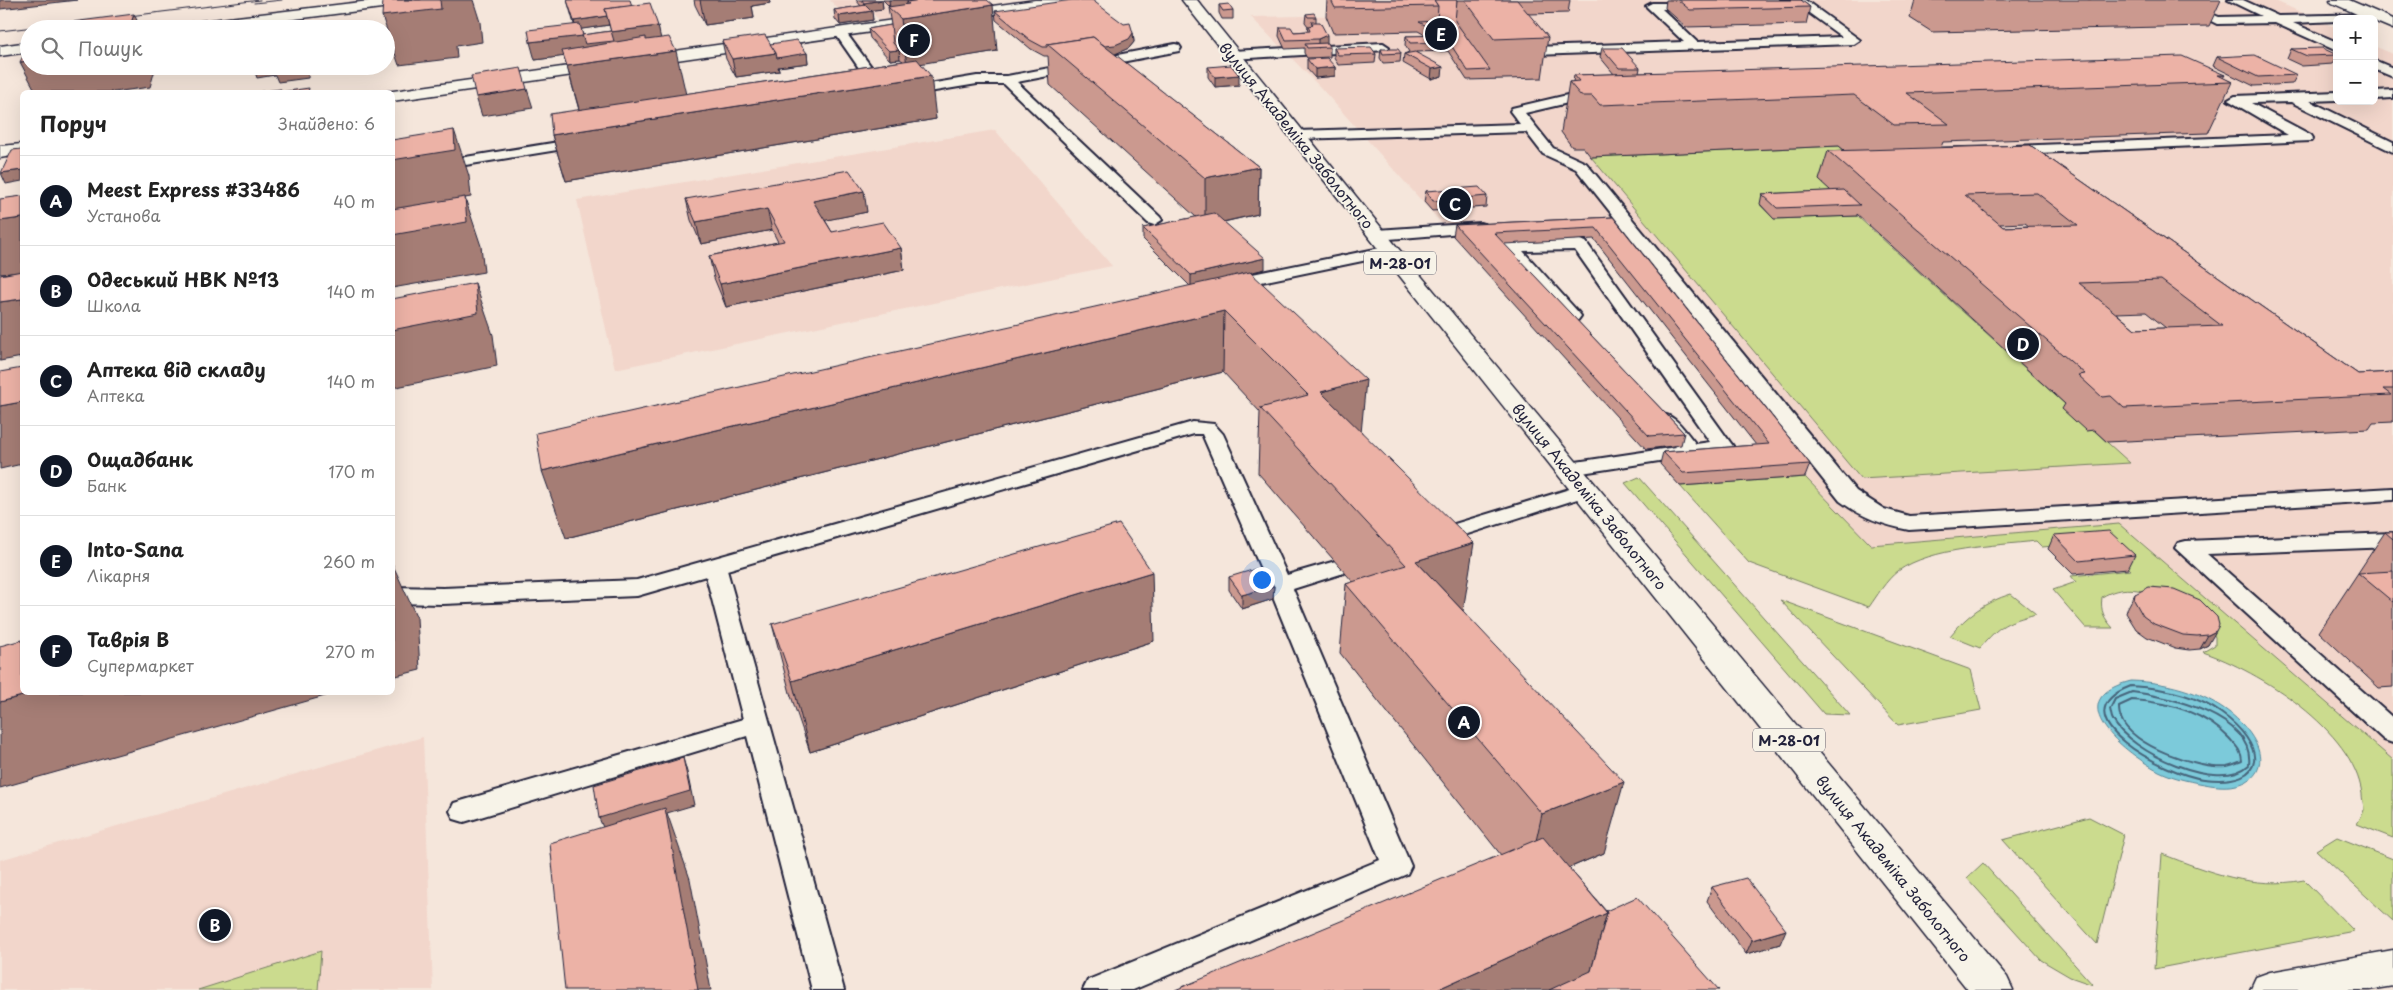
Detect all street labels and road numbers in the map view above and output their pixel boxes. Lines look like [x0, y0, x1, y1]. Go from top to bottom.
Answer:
street label: вулиця Академіка Заболотного [1214, 37, 1380, 233]
road number: М-28-01 [1364, 252, 1436, 274]
street label: вулиця Академіка Заболотного [1507, 398, 1673, 594]
road number: М-28-01 [1753, 728, 1825, 752]
street label: вулиця Академіка Заболотного [1811, 770, 1977, 966]

